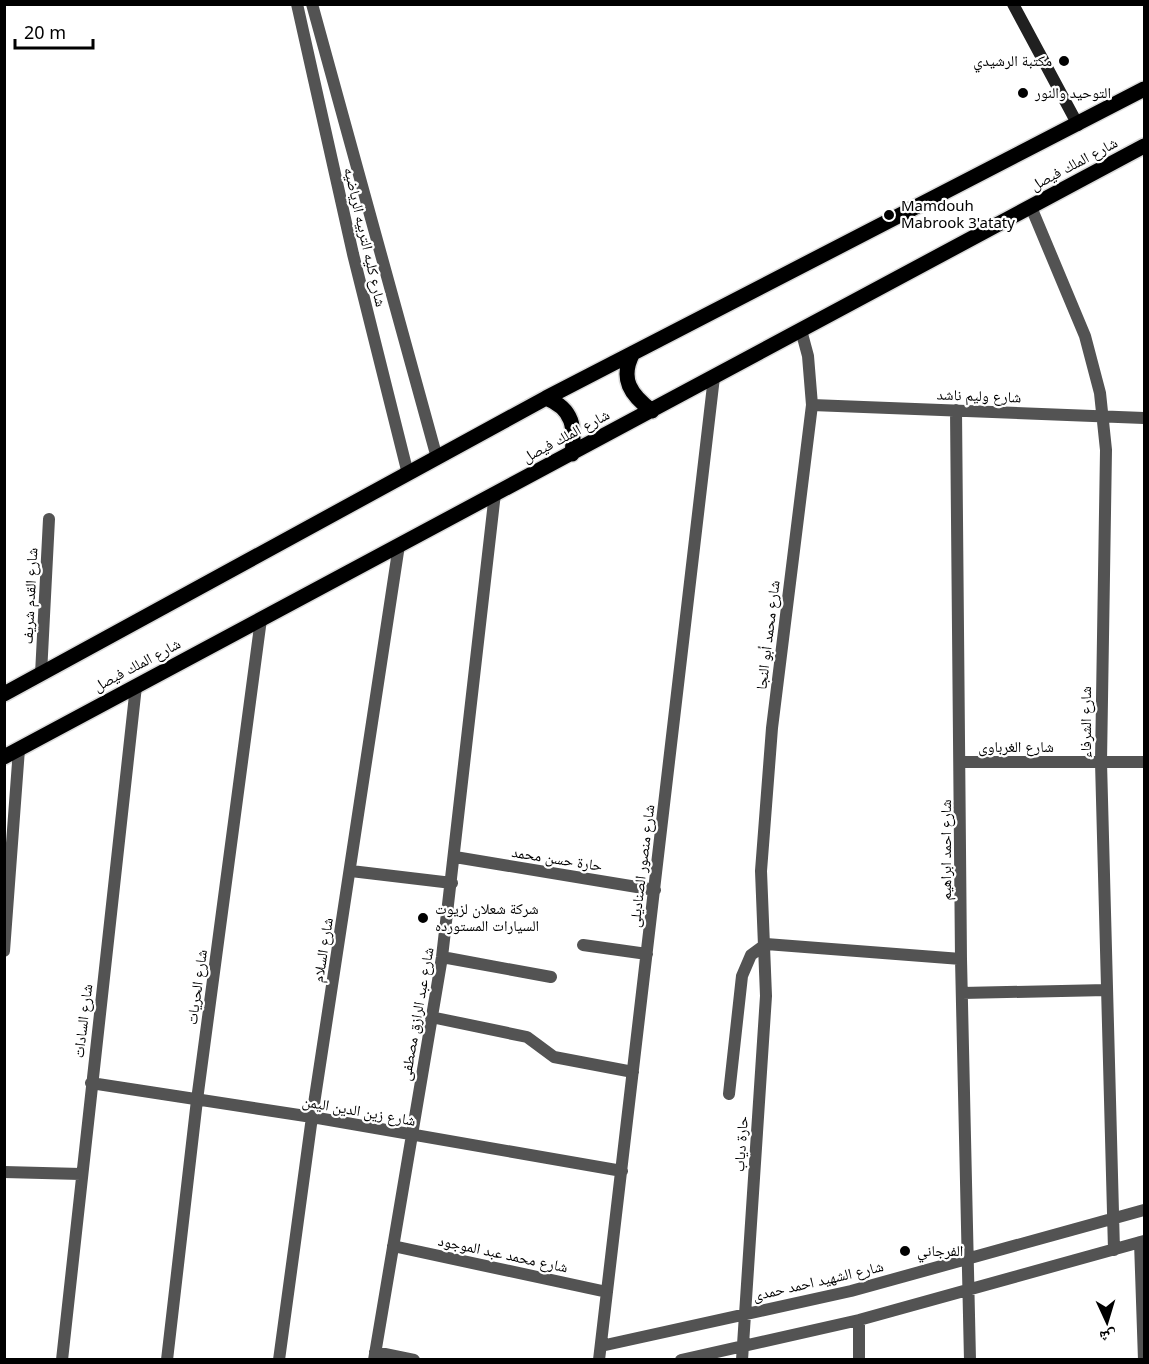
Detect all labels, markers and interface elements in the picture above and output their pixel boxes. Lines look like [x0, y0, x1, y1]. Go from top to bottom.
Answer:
scale bar [15, 12, 93, 50]
text: 20 m [24, 20, 66, 44]
place label: مكتبة الرشيدي [973, 50, 1052, 73]
marker: مكتبة الرشيدي [1057, 54, 1071, 68]
place label: التوحيد والنور [1034, 82, 1111, 102]
marker: التوحيد والنور [1016, 86, 1030, 100]
street label: شارع الملك فيصل [1026, 132, 1121, 195]
street label: شارع كليه التربيه الرياضيه [339, 165, 392, 309]
place label: Mamdouh Mabrook 3'ataty [901, 195, 1015, 232]
marker: Mamdouh Mabrook 3'ataty [882, 208, 896, 222]
street label: شارع وليم ناشد [936, 384, 1022, 407]
street label: شارع الملك فيصل [518, 404, 613, 467]
street label: شارع القدم شريف [16, 547, 43, 645]
street label: شارع محمد أبو النجا [750, 579, 785, 691]
street label: شارع الملك فيصل [89, 633, 184, 696]
street label: شارع الشرفاء [1075, 686, 1096, 758]
street label: شارع الغرباوى [978, 736, 1054, 757]
street label: شارع احمد ابراهيم [935, 799, 956, 901]
street label: شارع منصور الصناديلى [624, 803, 659, 929]
street label: حارة حسن محمد [510, 841, 604, 876]
place label: شركة شعلان لزيوت السيارات المستورده [435, 898, 539, 935]
marker: شركة شعلان لزيوت السيارات المستورده [416, 911, 430, 925]
street label: شارع السلام [307, 916, 338, 984]
street label: شارع عبد الرازق مصطفى [394, 945, 439, 1082]
street label: شارع الحريات [181, 948, 212, 1026]
street label: شارع السادات [68, 983, 97, 1059]
street label: شارع زين الدين اليمن [301, 1090, 418, 1131]
street label: حارة دياب [728, 1115, 752, 1173]
street label: شارع محمد عبد الموجود [436, 1230, 570, 1278]
place label: الفرجاني [917, 1240, 963, 1263]
marker: الفرجاني [898, 1244, 912, 1258]
street label: شارع الشهيد احمد حمدى [750, 1255, 885, 1306]
north arrow [1077, 1292, 1137, 1352]
text: ش [1099, 1325, 1117, 1349]

